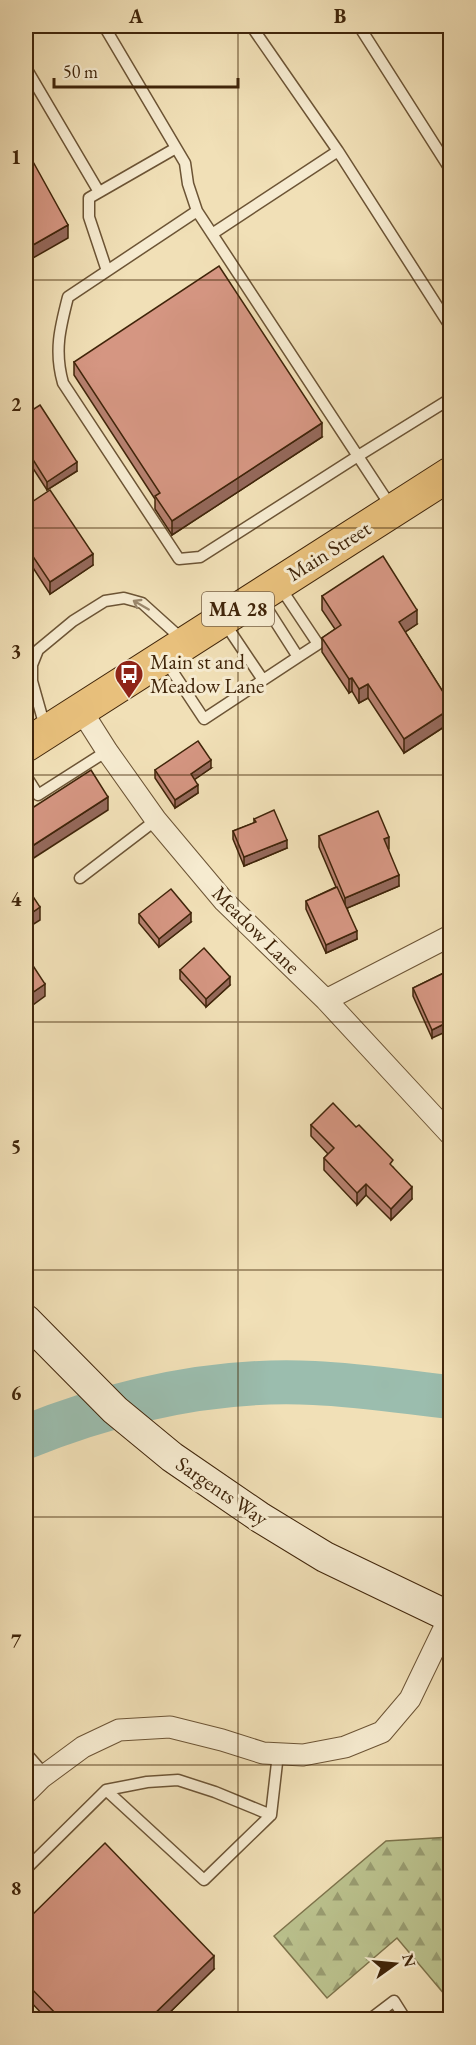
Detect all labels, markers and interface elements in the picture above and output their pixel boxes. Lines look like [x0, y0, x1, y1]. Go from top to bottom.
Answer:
text: A [128, 3, 144, 29]
text: B [334, 3, 346, 29]
scale bar [54, 51, 238, 89]
text: 50 m [63, 60, 98, 83]
text: 1 [11, 144, 21, 170]
text: 2 [11, 391, 22, 417]
street label: Main Street [282, 514, 376, 587]
road number: MA 28 [202, 592, 274, 626]
one-way arrow [133, 599, 150, 611]
text: 3 [11, 638, 21, 664]
place label: Main st and Meadow Lane [150, 648, 264, 699]
bus stop icon: Main st and Meadow Lane [113, 658, 145, 700]
street label: Meadow Lane [206, 880, 306, 980]
text: 4 [11, 886, 22, 912]
text: 5 [11, 1133, 21, 1159]
text: 6 [11, 1380, 22, 1406]
street label: Sargents Way [171, 1450, 274, 1532]
text: 7 [11, 1628, 22, 1654]
text: 8 [11, 1875, 21, 1901]
north arrow [365, 1934, 425, 1994]
text: N [397, 1951, 421, 1969]

